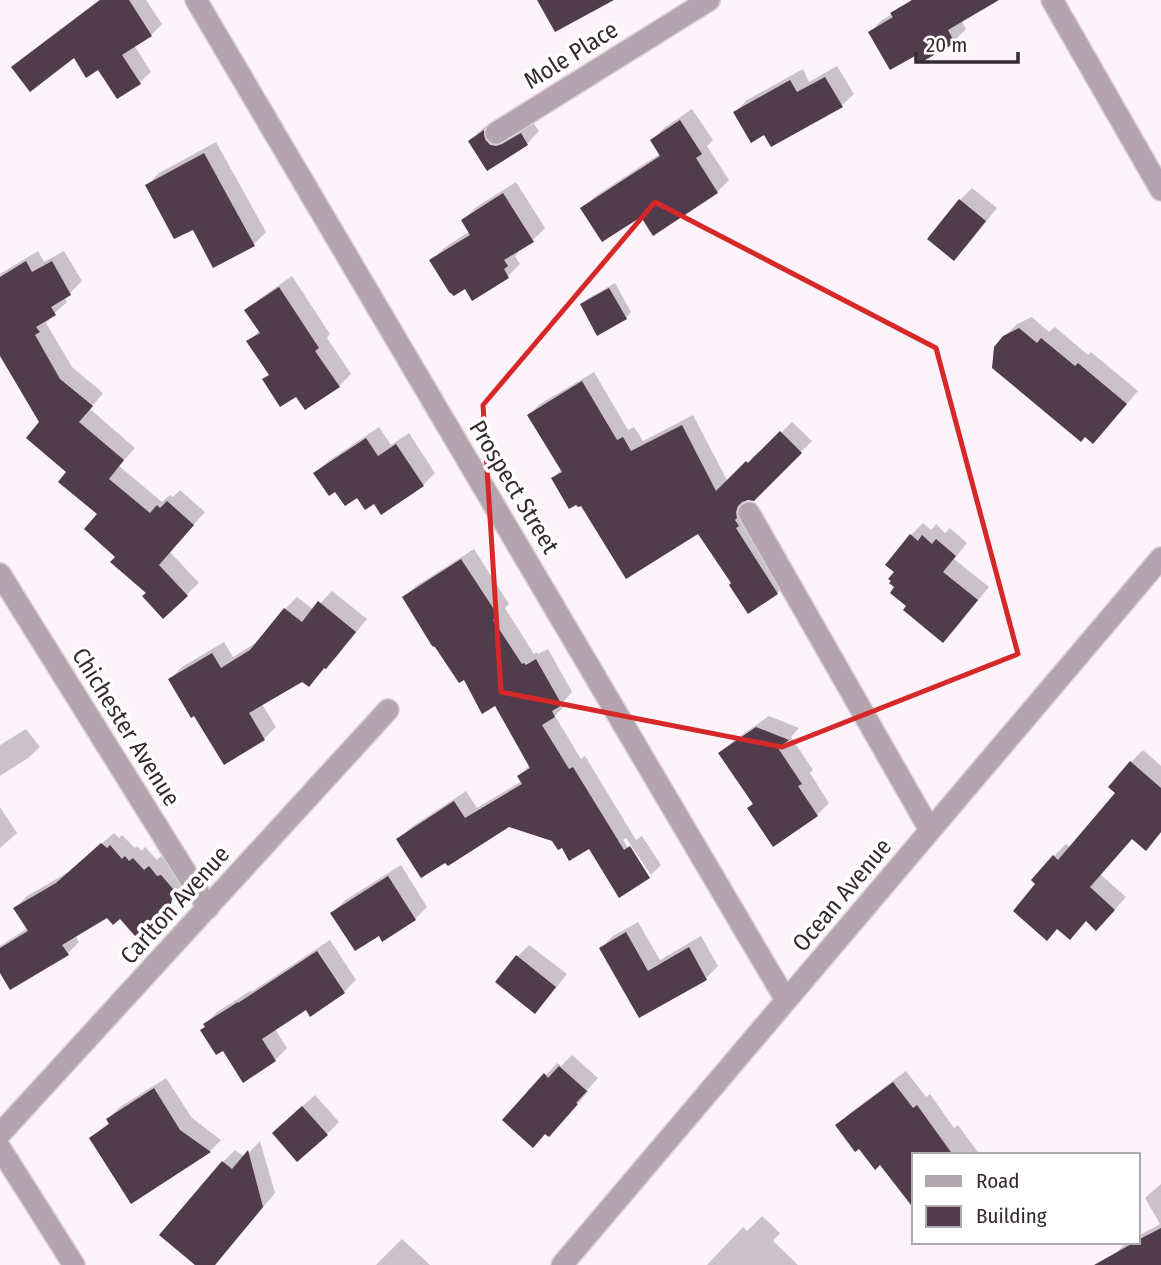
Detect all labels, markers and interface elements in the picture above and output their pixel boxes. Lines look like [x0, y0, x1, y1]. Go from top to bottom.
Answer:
street label: Mole Place [519, 15, 623, 95]
scale bar [916, 21, 1018, 65]
text: 20 m [926, 32, 967, 58]
street label: Prospect Street [463, 415, 565, 559]
street label: Chichester Avenue [66, 643, 186, 811]
street label: Ocean Avenue [787, 833, 897, 957]
street label: Carlton Avenue [115, 840, 235, 970]
legend [912, 1153, 1140, 1244]
text: Road [976, 1168, 1020, 1194]
text: Building [976, 1203, 1047, 1229]

